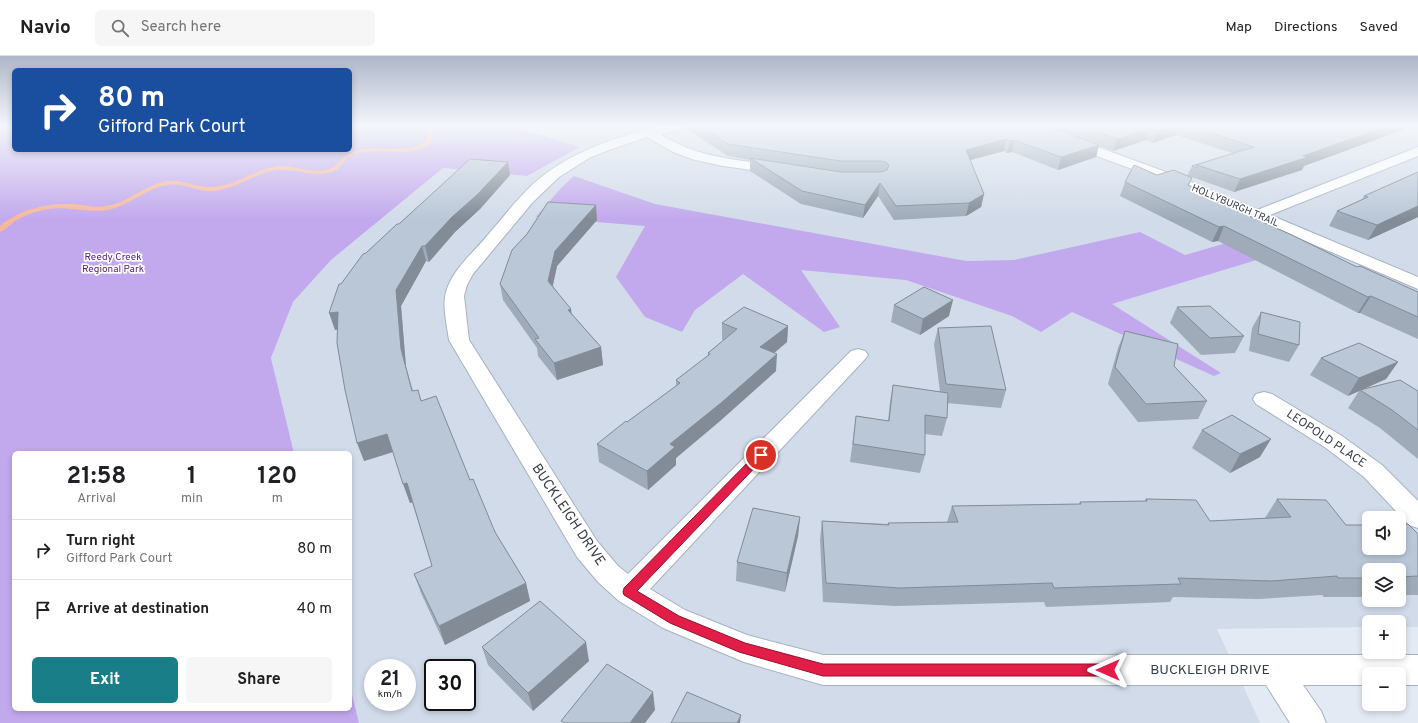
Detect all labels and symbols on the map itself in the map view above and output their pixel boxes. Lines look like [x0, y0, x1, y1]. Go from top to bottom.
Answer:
street label: HOLLYBURGH TRAIL [1189, 182, 1281, 230]
park label: Reedy Creek Regional Park [82, 251, 144, 276]
street label: LEOPOLD PLACE [1283, 406, 1369, 472]
pin [744, 438, 778, 472]
street label: BUCKLEIGH DRIVE [528, 461, 608, 569]
position arrow [1087, 649, 1129, 691]
speed limit sign: 30 [424, 659, 476, 711]
street label: BUCKLEIGH DRIVE [1150, 662, 1270, 679]

